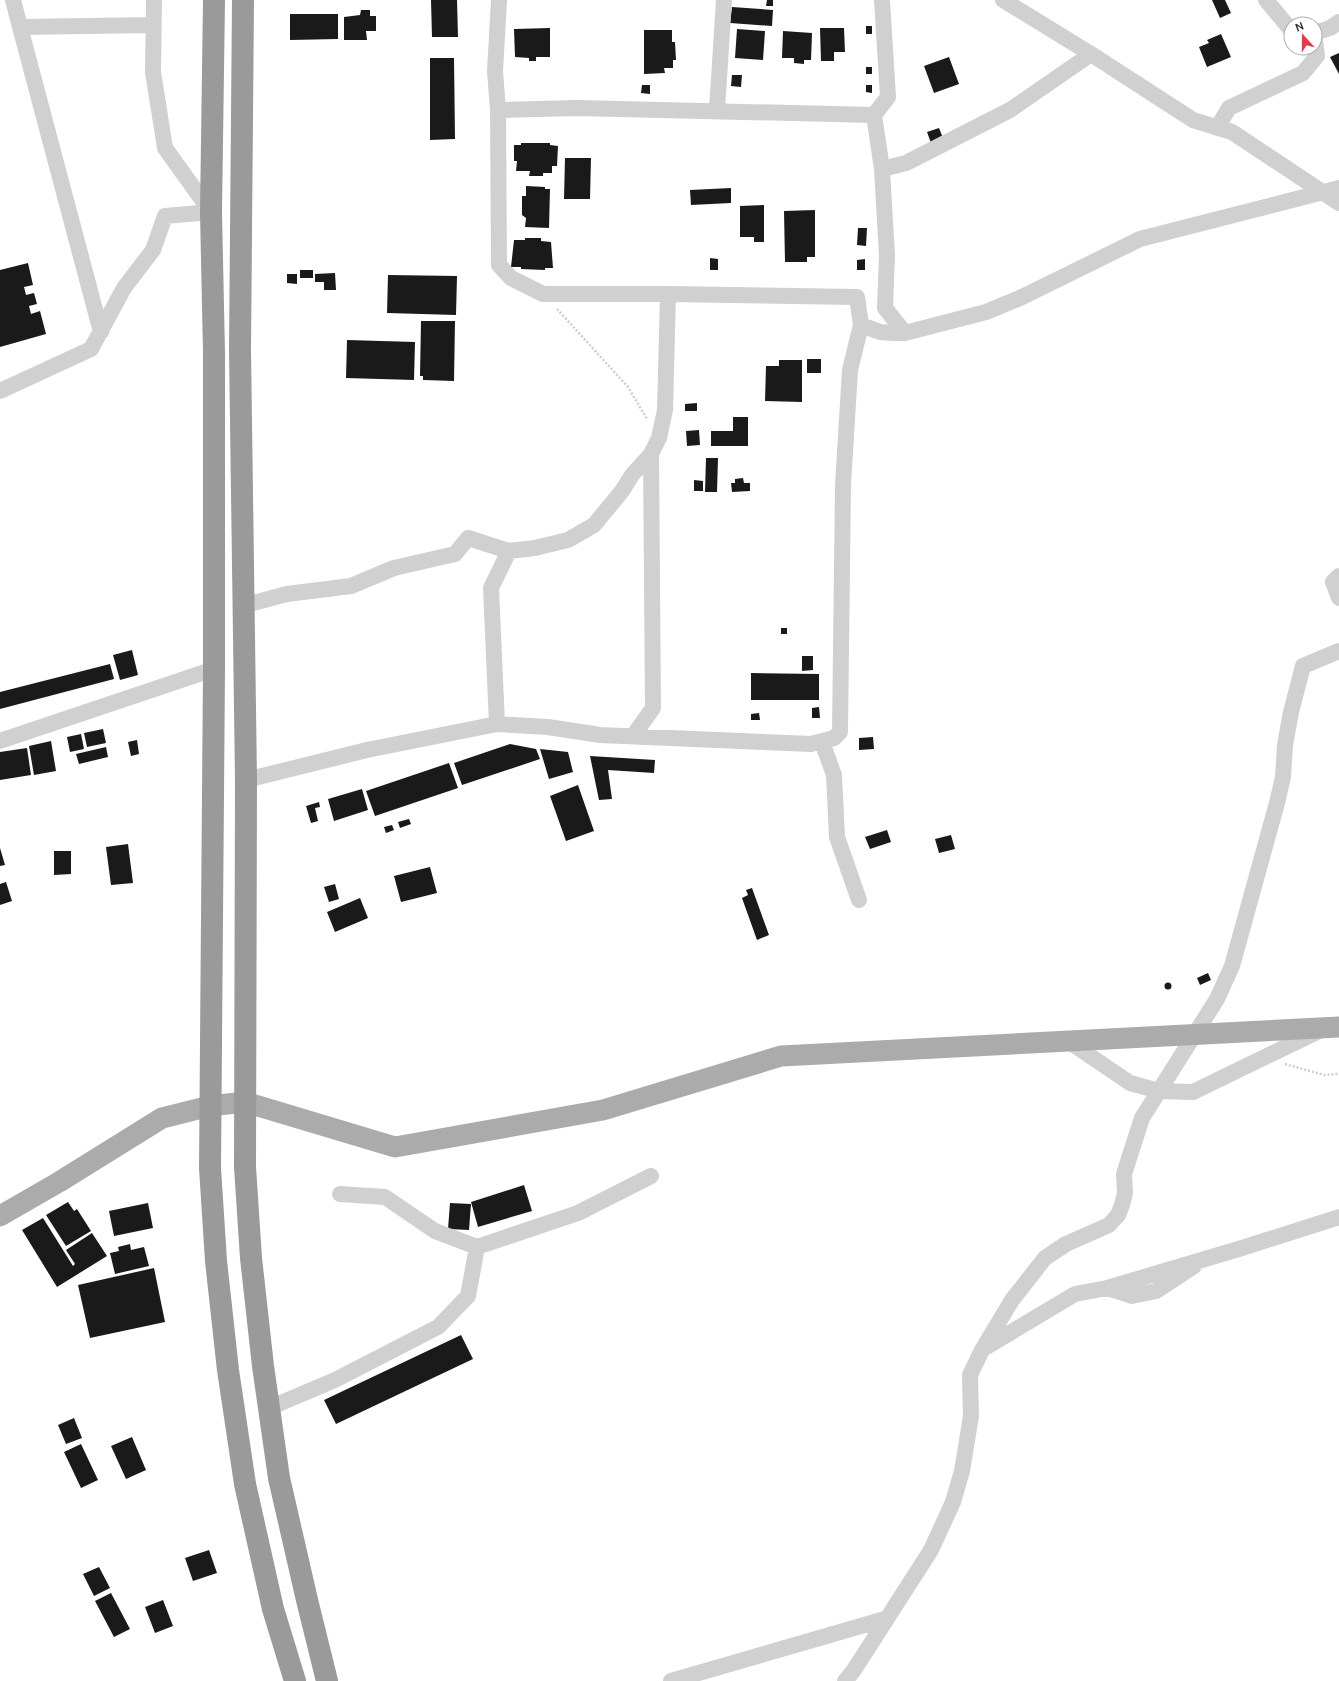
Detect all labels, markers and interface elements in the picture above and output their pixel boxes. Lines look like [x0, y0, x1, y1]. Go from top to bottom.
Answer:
north arrow [1283, 16, 1323, 56]
text: N [1293, 20, 1305, 34]

